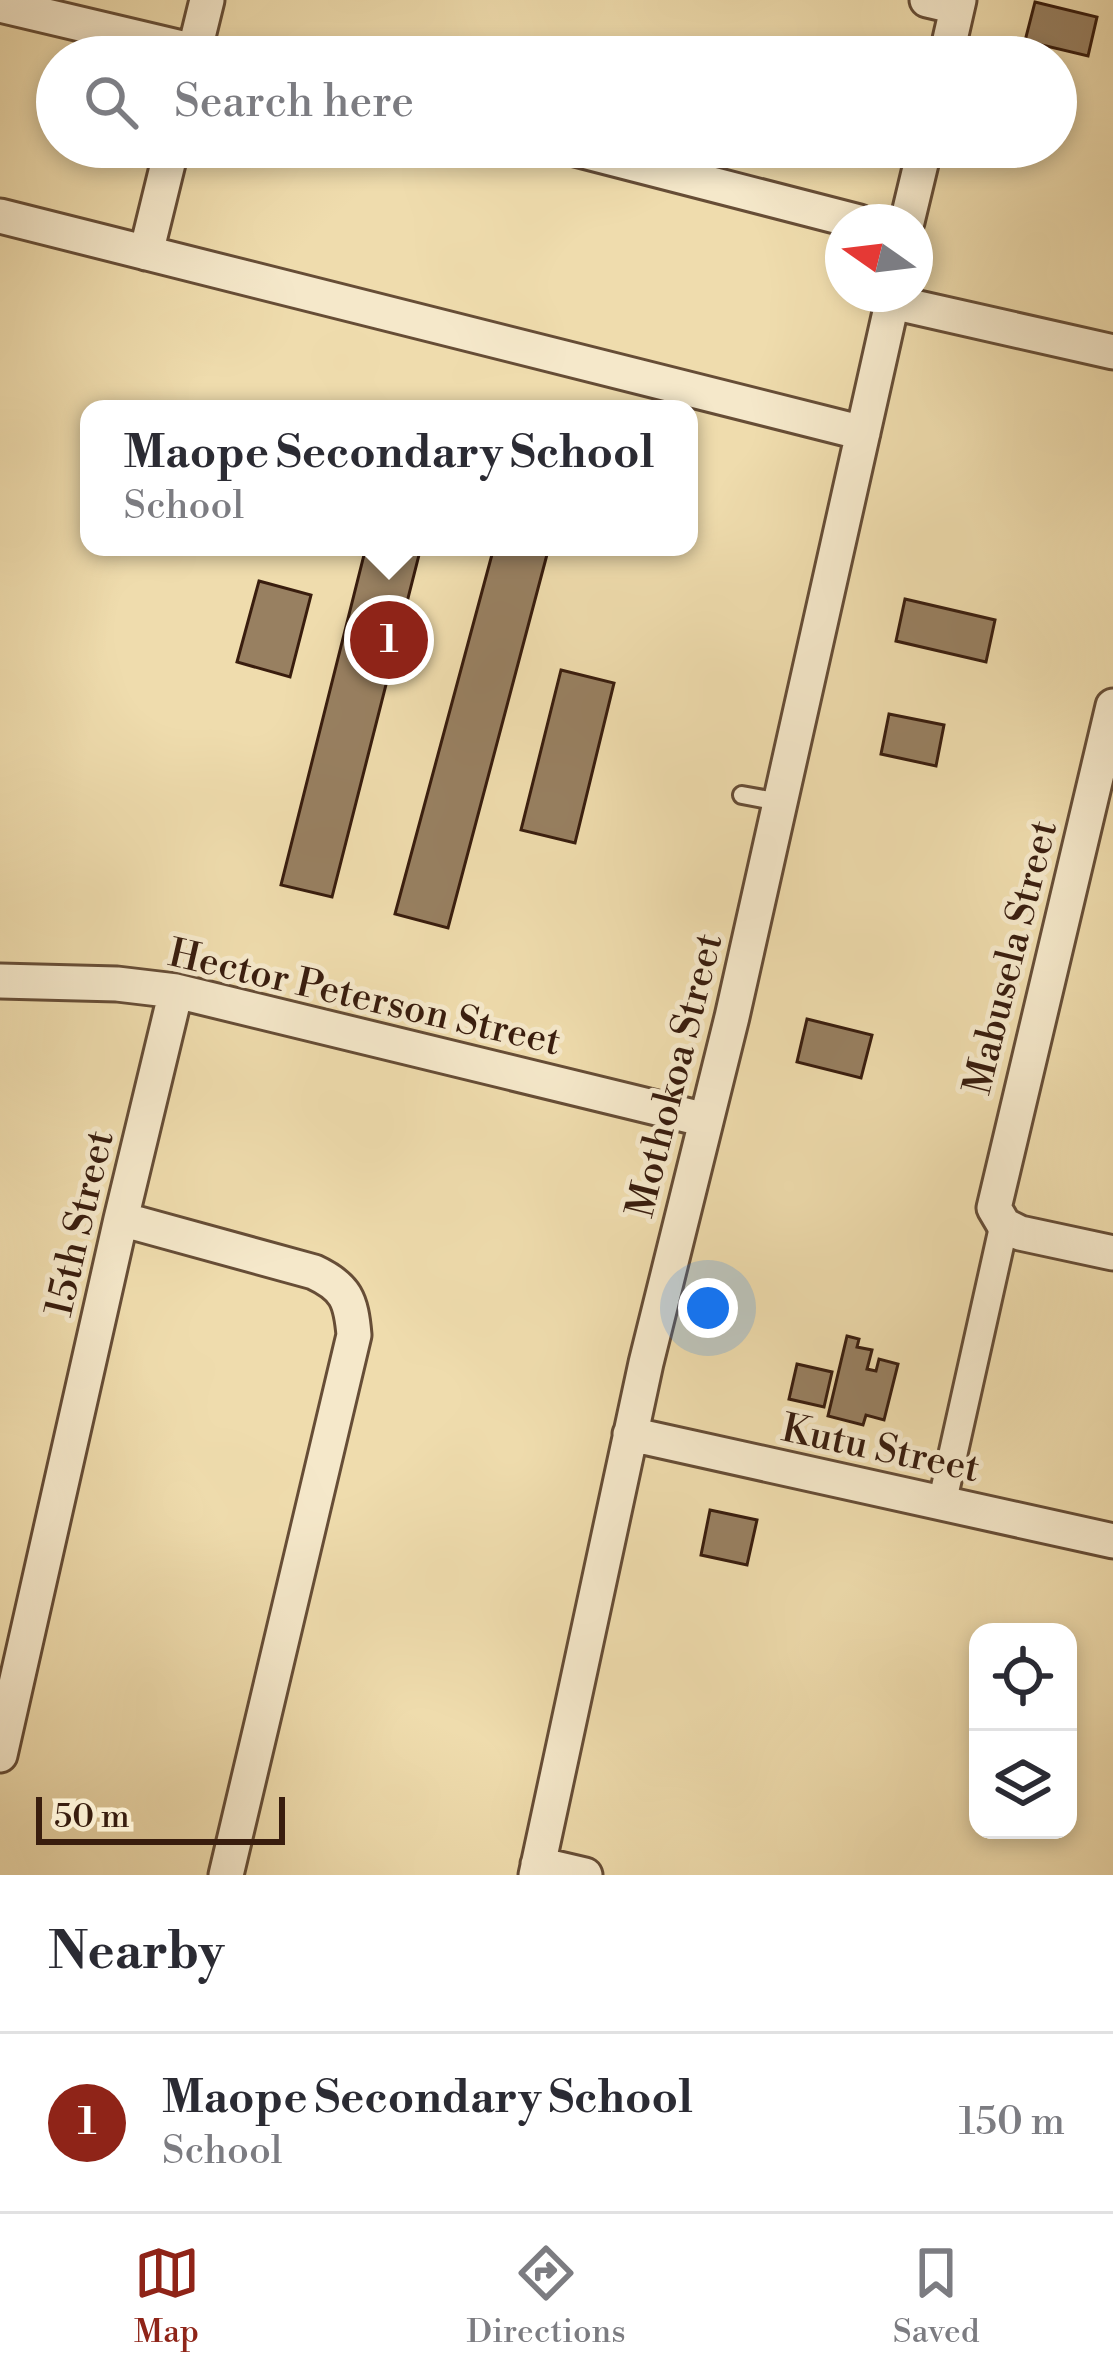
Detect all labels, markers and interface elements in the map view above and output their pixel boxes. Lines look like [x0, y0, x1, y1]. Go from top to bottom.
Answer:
search box [36, 36, 1077, 168]
icon: search [78, 69, 144, 135]
text: Search here [174, 74, 414, 131]
north arrow [825, 204, 933, 312]
popup [80, 400, 698, 556]
text: Maope Secondary School [124, 425, 654, 482]
text: School [124, 482, 244, 531]
pin: 1 [350, 595, 428, 685]
street label: Mabusela Street [954, 815, 1069, 1100]
street label: Mothokoa Street [616, 928, 734, 1223]
street label: Hector Peterson Street [164, 929, 565, 1067]
street label: 15th Street [35, 1125, 126, 1322]
your location [678, 1278, 738, 1338]
street label: Kutu Street [777, 1405, 984, 1494]
map controls [969, 1623, 1077, 1839]
button: locate [969, 1623, 1077, 1731]
button: layers [969, 1731, 1077, 1839]
scale bar [36, 1791, 285, 1844]
text: 50 m [54, 1797, 130, 1838]
text: Nearby [48, 1921, 224, 1985]
text: Maope Secondary School [162, 2070, 693, 2127]
text: 1 [78, 2098, 96, 2147]
text: 150 m [959, 2098, 1065, 2147]
text: School [162, 2127, 282, 2176]
tab: Map [134, 2240, 200, 2353]
tab: Directions [467, 2240, 626, 2353]
tab: Saved [893, 2240, 979, 2353]

